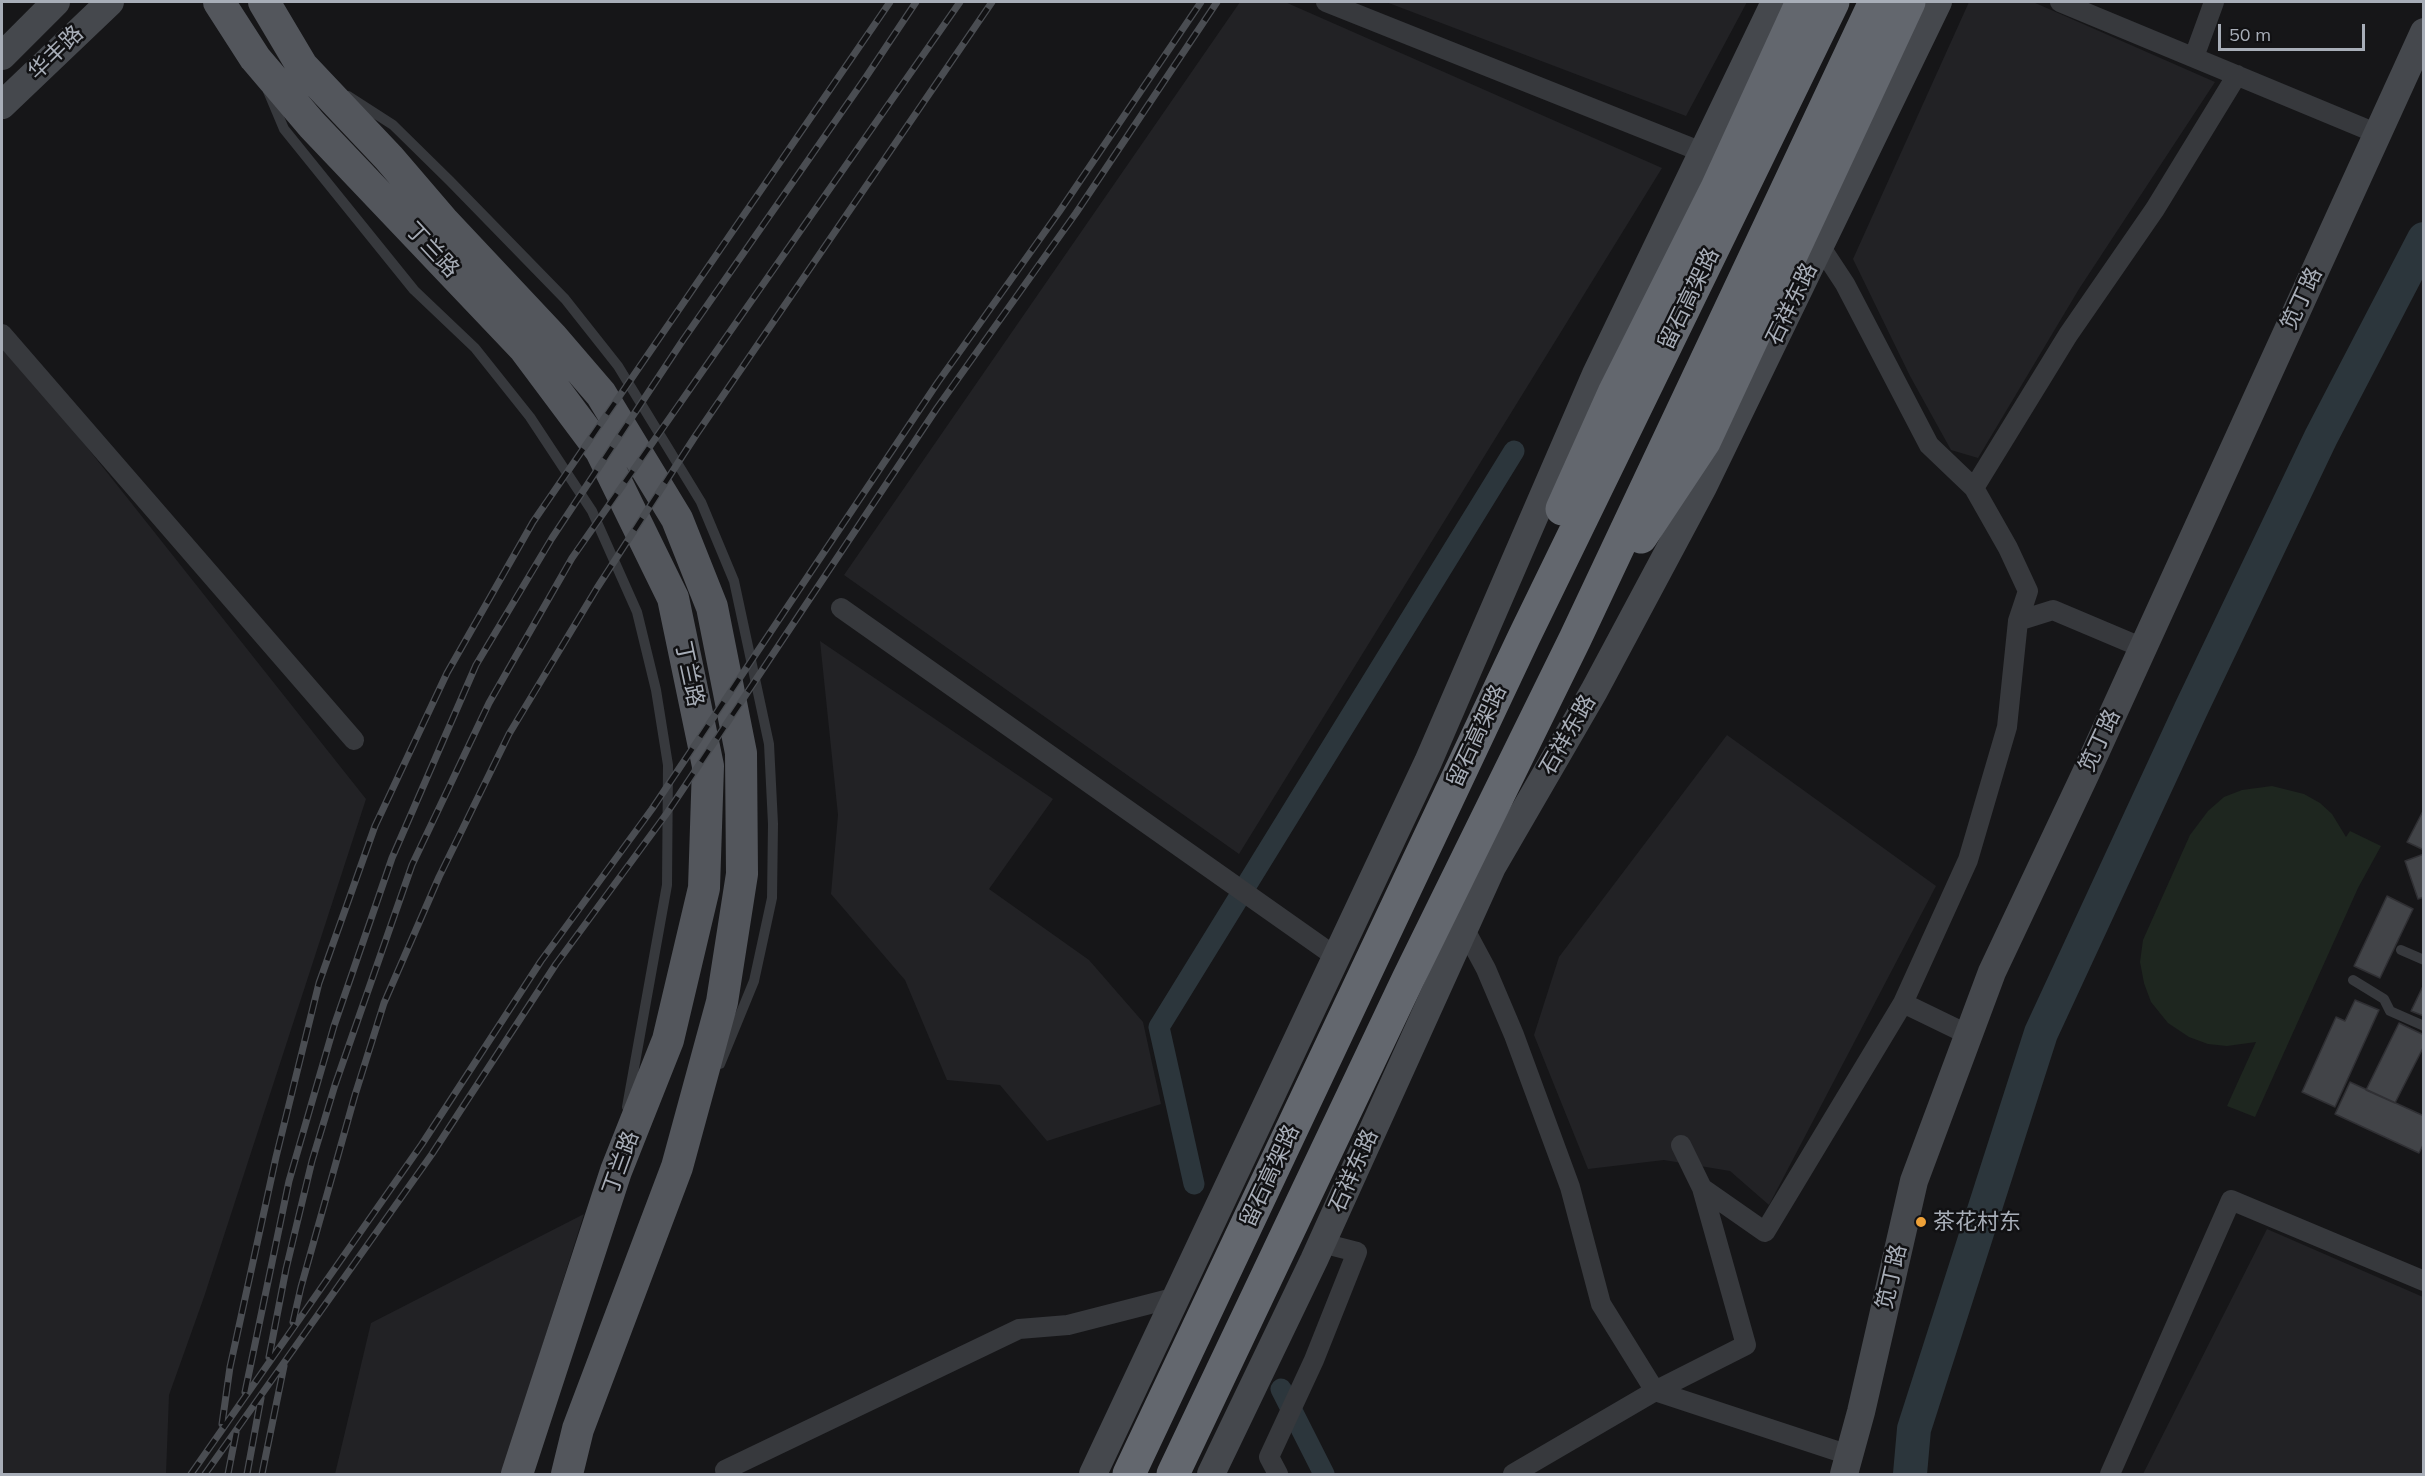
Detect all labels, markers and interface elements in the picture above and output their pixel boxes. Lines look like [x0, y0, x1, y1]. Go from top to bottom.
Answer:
scale bar [2221, 12, 2368, 50]
street label: 华丰路 [23, 21, 89, 85]
text: 50 m [2229, 23, 2271, 46]
street label: 丁兰路 [400, 217, 464, 283]
street label: 留石高架路 [1653, 244, 1725, 354]
street label: 石祥东路 [1761, 259, 1823, 349]
street label: 笕丁路 [2276, 264, 2328, 334]
street label: 丁兰路 [669, 639, 709, 709]
street label: 留石高架路 [1442, 681, 1512, 791]
street label: 石祥东路 [1535, 690, 1601, 780]
street label: 笕丁路 [2074, 706, 2126, 776]
street label: 留石高架路 [1235, 1121, 1305, 1231]
street label: 石祥东路 [1324, 1125, 1384, 1217]
street label: 丁兰路 [597, 1127, 645, 1199]
place label: 茶花村东 [1933, 1209, 2021, 1235]
marker: 茶花村东 [1914, 1215, 1928, 1229]
street label: 笕丁路 [1872, 1242, 1912, 1312]

